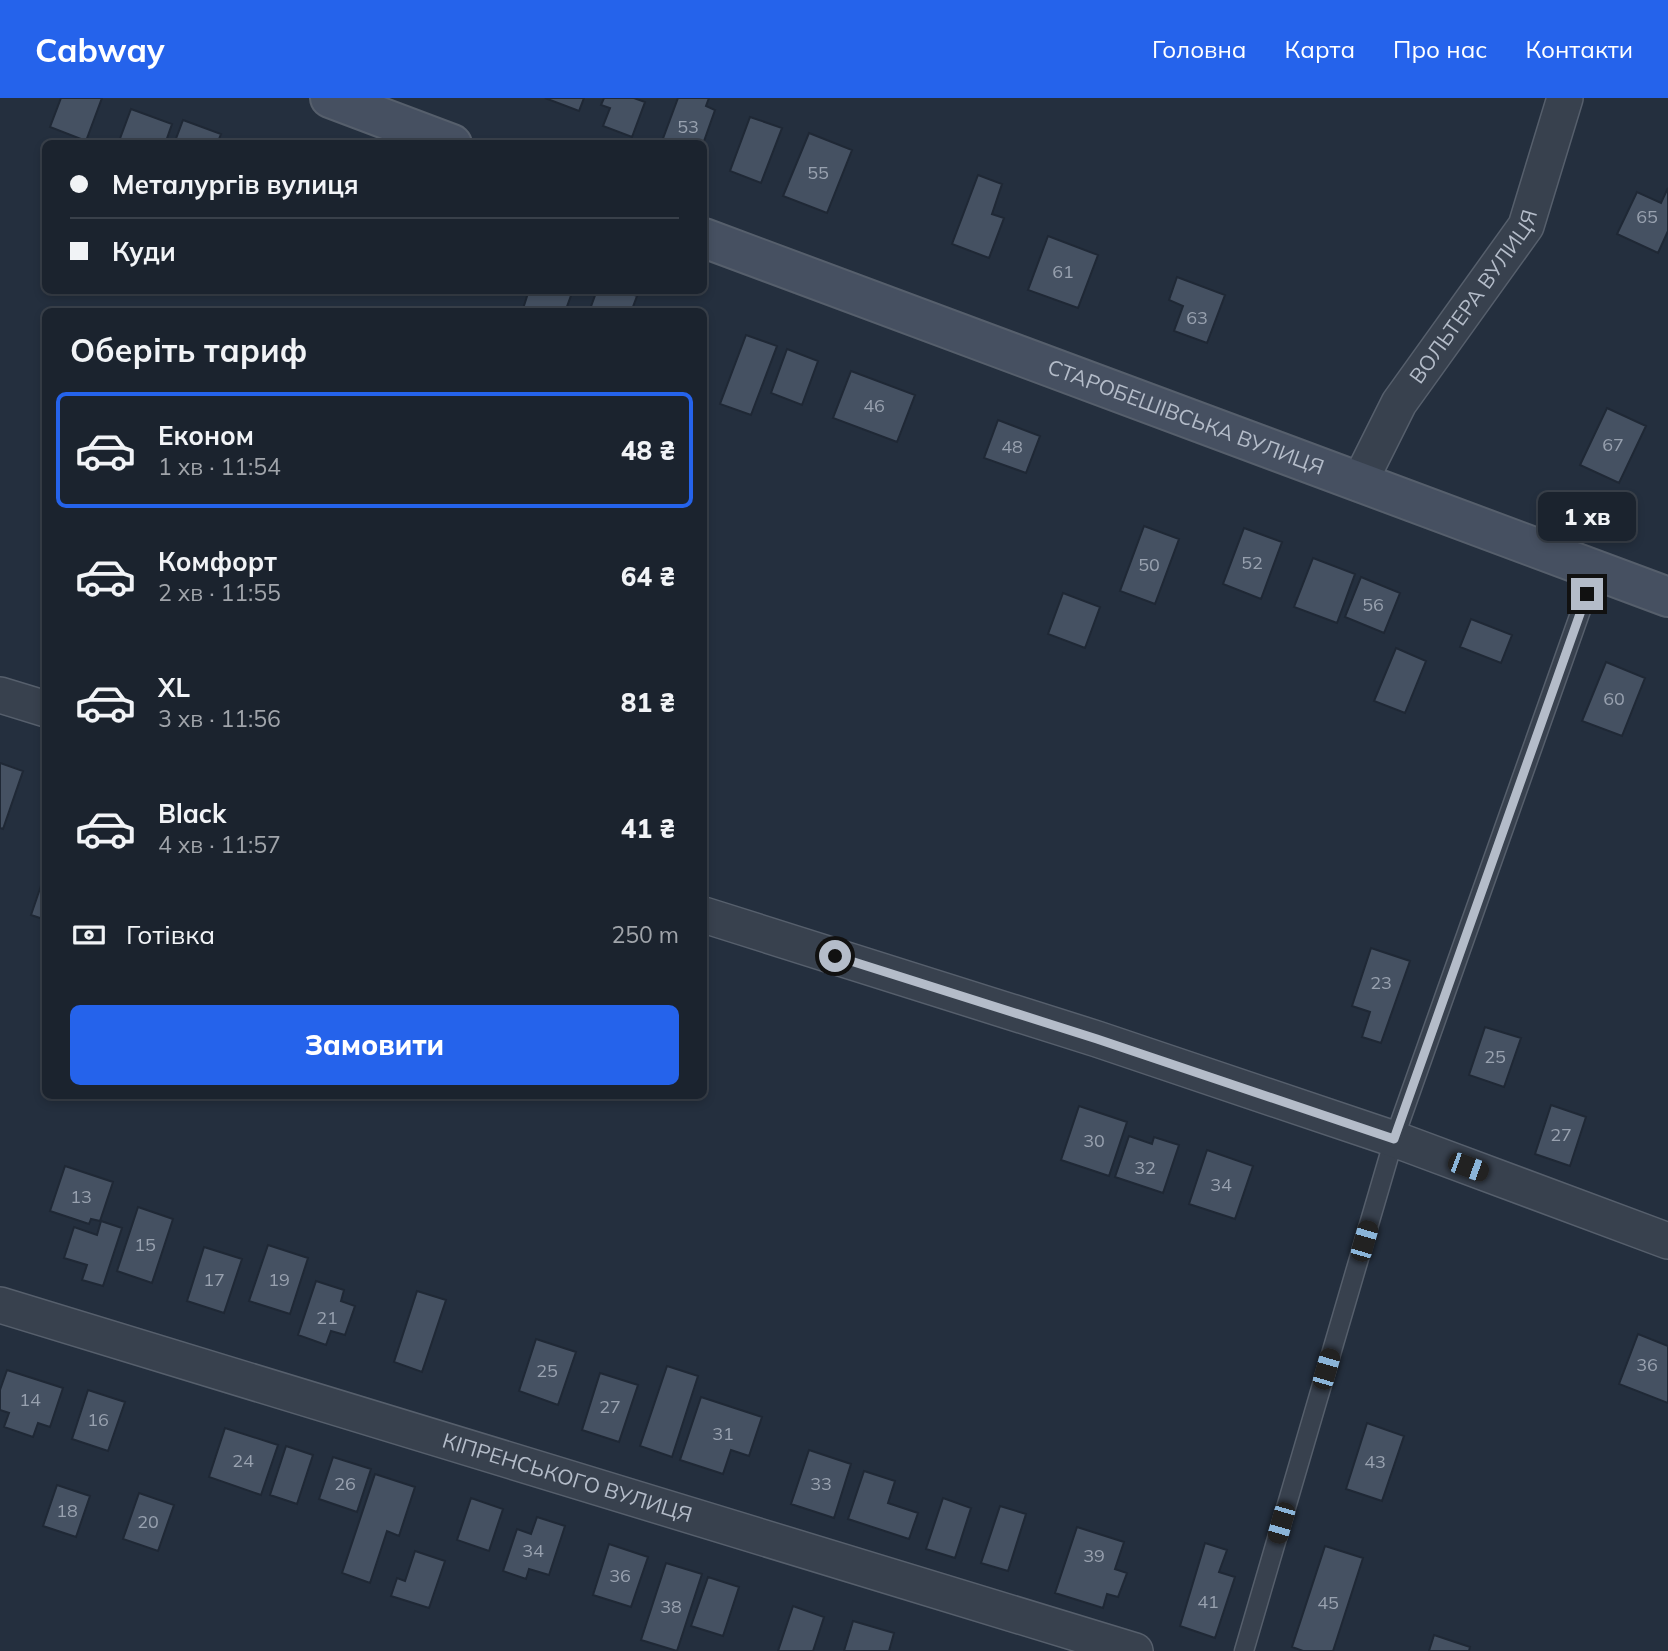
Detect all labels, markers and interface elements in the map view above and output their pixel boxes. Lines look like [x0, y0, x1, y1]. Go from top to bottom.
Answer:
text: Cabway [35, 29, 165, 70]
text: Головна [1152, 34, 1246, 64]
text: Карта [1284, 34, 1355, 64]
text: Про нас [1393, 34, 1487, 64]
text: Контакти [1525, 34, 1633, 64]
house number: 53 [677, 115, 699, 138]
house number: 55 [807, 161, 829, 184]
text: Металургів вулиця [112, 168, 358, 201]
house number: 65 [1636, 205, 1658, 228]
street label: ВОЛЬТЕРА ВУЛИЦЯ [1403, 206, 1542, 388]
text: Куди [112, 235, 176, 268]
house number: 61 [1052, 260, 1074, 283]
house number: 63 [1186, 306, 1208, 329]
text: Оберіть тариф [70, 330, 307, 370]
street label: СТАРОБЕШІВСЬКА ВУЛИЦЯ [1044, 353, 1328, 480]
house number: 46 [863, 394, 885, 417]
icon: car [74, 419, 137, 482]
text: Економ [158, 419, 254, 452]
house number: 67 [1602, 433, 1624, 456]
text: 48 ₴ [621, 434, 675, 467]
house number: 48 [1001, 435, 1023, 458]
text: 1 хв · 11:54 [158, 452, 281, 481]
callout: 1 хв [1538, 492, 1636, 542]
text: 1 хв [1563, 502, 1611, 531]
icon: car [74, 545, 137, 608]
text: Комфорт [158, 545, 277, 578]
house number: 52 [1241, 551, 1263, 574]
house number: 50 [1138, 553, 1160, 576]
text: 64 ₴ [621, 560, 675, 593]
text: 2 хв · 11:55 [158, 578, 281, 607]
route end [1571, 578, 1603, 610]
house number: 56 [1362, 593, 1384, 616]
icon: car [74, 671, 137, 734]
text: XL [158, 671, 190, 704]
text: 81 ₴ [621, 686, 675, 719]
house number: 60 [1603, 687, 1625, 710]
text: 3 хв · 11:56 [158, 704, 281, 733]
icon: car [74, 797, 137, 860]
text: Black [158, 797, 226, 830]
text: 41 ₴ [621, 812, 675, 845]
text: 4 хв · 11:57 [158, 830, 281, 859]
icon: cash [70, 916, 108, 954]
text: Готівка [126, 918, 215, 951]
text: 250 m [611, 920, 679, 949]
route start [819, 940, 851, 972]
house number: 23 [1370, 971, 1392, 994]
button: Замовити [70, 1005, 679, 1085]
house number: 25 [1484, 1045, 1506, 1068]
house number: 27 [1550, 1123, 1572, 1146]
house number: 30 [1083, 1129, 1105, 1152]
car [1445, 1150, 1492, 1184]
house number: 32 [1134, 1156, 1156, 1179]
house number: 34 [1210, 1173, 1232, 1196]
house number: 13 [70, 1185, 92, 1208]
car [1349, 1218, 1380, 1264]
house number: 15 [134, 1233, 156, 1256]
house number: 17 [203, 1268, 225, 1291]
house number: 19 [268, 1268, 290, 1291]
house number: 21 [316, 1306, 338, 1329]
car [1311, 1346, 1342, 1392]
house number: 36 [1636, 1353, 1658, 1376]
house number: 25 [536, 1359, 558, 1382]
house number: 14 [19, 1388, 41, 1411]
house number: 27 [599, 1395, 621, 1418]
house number: 16 [87, 1408, 109, 1431]
house number: 31 [712, 1422, 734, 1445]
street label: КІПРЕНСЬКОГО ВУЛИЦЯ [439, 1427, 696, 1527]
house number: 24 [232, 1449, 254, 1472]
house number: 43 [1364, 1450, 1386, 1473]
house number: 26 [334, 1472, 356, 1495]
house number: 33 [810, 1472, 832, 1495]
house number: 18 [56, 1499, 78, 1522]
car [1266, 1500, 1297, 1546]
house number: 20 [137, 1510, 159, 1533]
house number: 34 [522, 1539, 544, 1562]
house number: 39 [1083, 1544, 1105, 1567]
house number: 36 [609, 1564, 631, 1587]
house number: 41 [1197, 1590, 1219, 1613]
house number: 45 [1317, 1591, 1339, 1614]
house number: 38 [660, 1595, 682, 1618]

